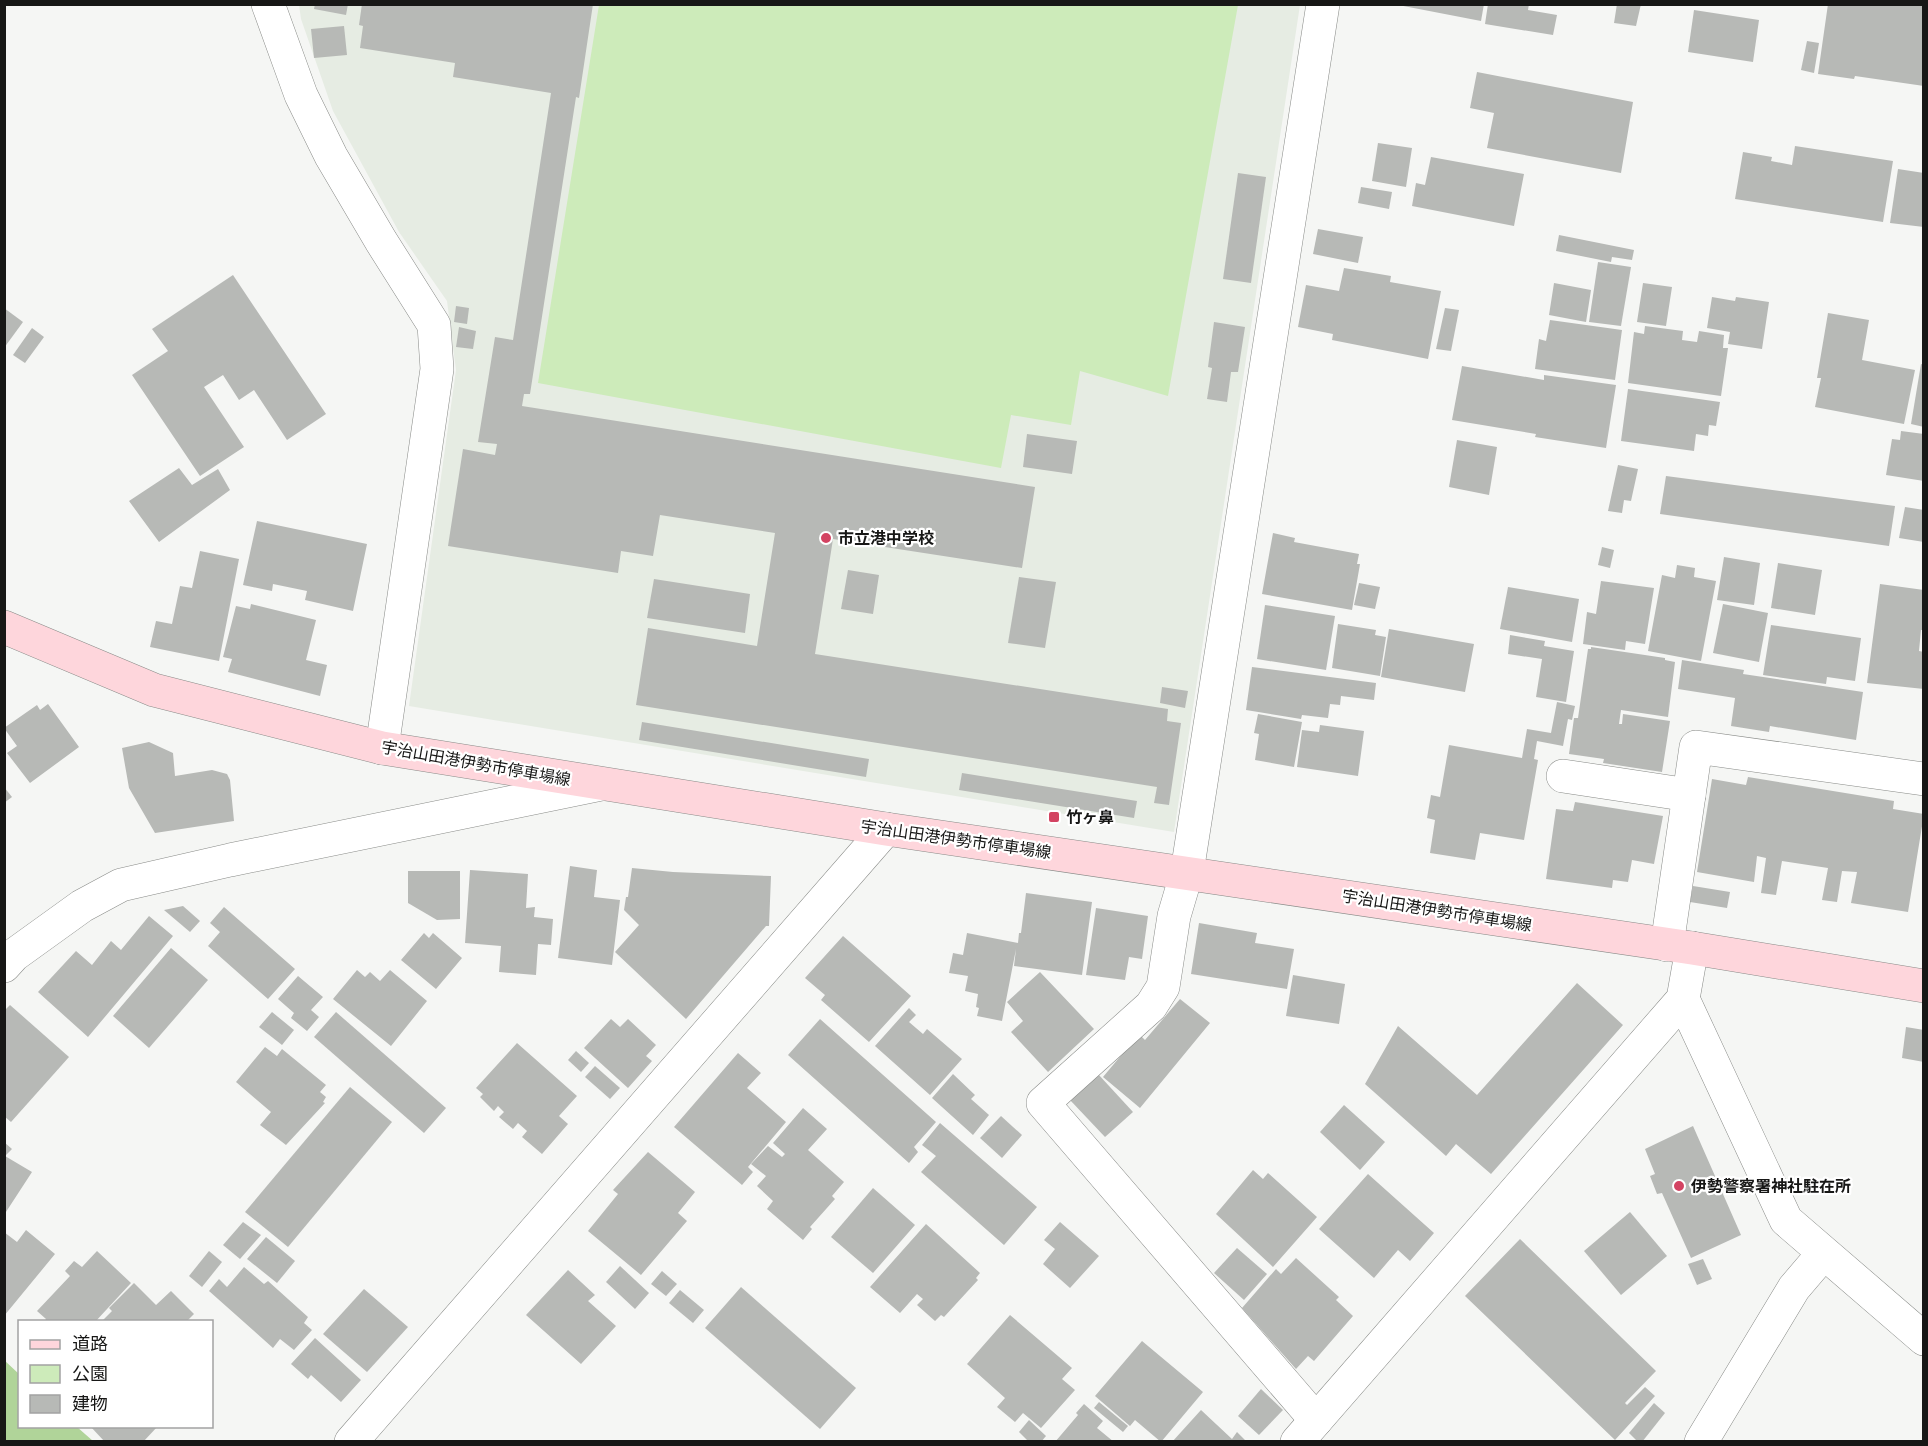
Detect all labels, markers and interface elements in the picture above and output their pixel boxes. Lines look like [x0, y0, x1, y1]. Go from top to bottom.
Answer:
place label: 市立港中学校 [838, 529, 934, 547]
marker: 市立港中学校 [819, 531, 833, 545]
street label: 宇治山田港伊勢市停車場線 [380, 737, 572, 789]
place label: 竹ヶ鼻 [1066, 808, 1114, 826]
marker: 竹ヶ鼻 [1047, 810, 1061, 824]
street label: 宇治山田港伊勢市停車場線 [860, 817, 1052, 861]
street label: 宇治山田港伊勢市停車場線 [1341, 886, 1533, 934]
place label: 伊勢警察署神社駐在所 [1690, 1177, 1851, 1195]
marker: 伊勢警察署神社駐在所 [1672, 1179, 1686, 1193]
legend [18, 1320, 213, 1428]
text: 道路 [72, 1333, 108, 1353]
text: 公園 [72, 1363, 108, 1383]
text: 建物 [72, 1393, 108, 1413]

